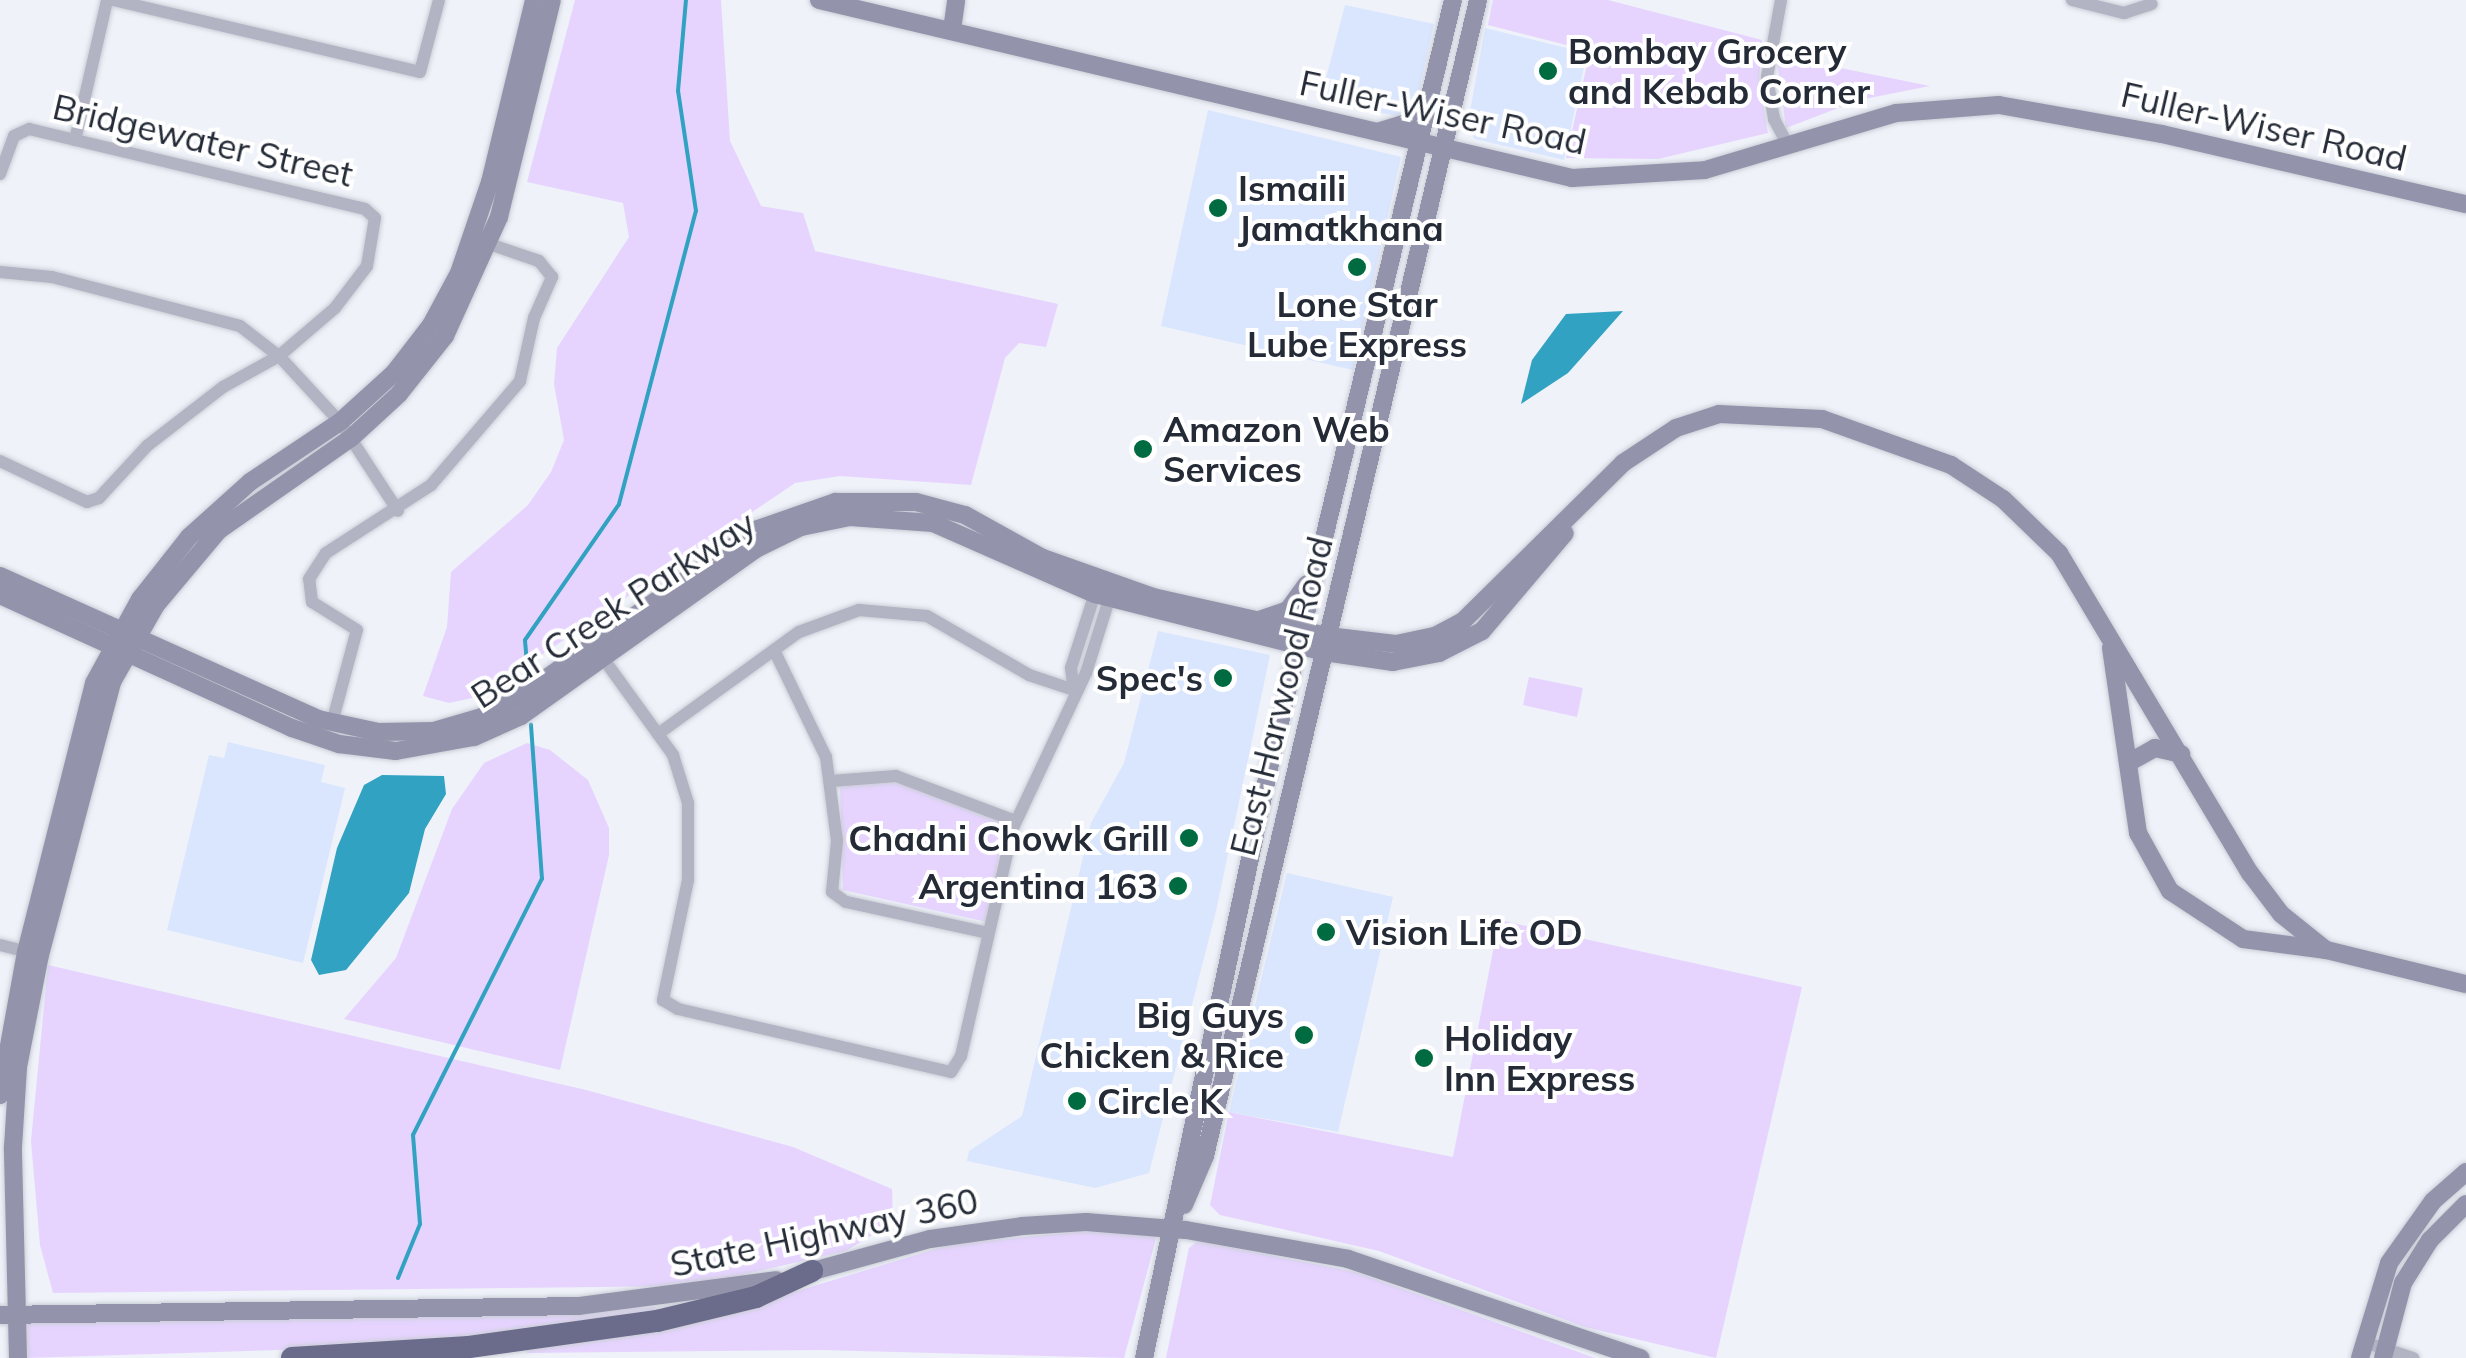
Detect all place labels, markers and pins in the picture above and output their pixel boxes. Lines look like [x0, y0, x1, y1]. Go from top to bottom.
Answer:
place label: Bombay Grocery and Kebab Corner [1568, 30, 1870, 112]
marker: Bombay Grocery and Kebab Corner [1537, 60, 1559, 82]
place label: Ismaili Jamatkhana [1238, 167, 1444, 249]
marker: Ismaili Jamatkhana [1207, 197, 1229, 219]
marker: Lone Star Lube Express [1346, 256, 1368, 278]
place label: Lone Star Lube Express [1247, 283, 1467, 365]
place label: Amazon Web Services [1163, 408, 1390, 490]
marker: Amazon Web Services [1132, 438, 1154, 460]
place label: Spec's [1096, 657, 1203, 699]
marker: Spec's [1212, 667, 1234, 689]
place label: Chadni Chowk Grill [848, 817, 1169, 859]
marker: Chadni Chowk Grill [1178, 827, 1200, 849]
place label: Argentina 163 [918, 865, 1158, 907]
marker: Argentina 163 [1167, 875, 1189, 897]
place label: Vision Life OD [1346, 911, 1583, 953]
marker: Vision Life OD [1315, 921, 1337, 943]
place label: Big Guys Chicken & Rice [1039, 994, 1284, 1076]
place label: Holiday Inn Express [1444, 1017, 1635, 1099]
marker: Big Guys Chicken & Rice [1293, 1024, 1315, 1046]
marker: Holiday Inn Express [1413, 1047, 1435, 1069]
place label: Circle K [1097, 1080, 1222, 1122]
marker: Circle K [1066, 1090, 1088, 1112]

